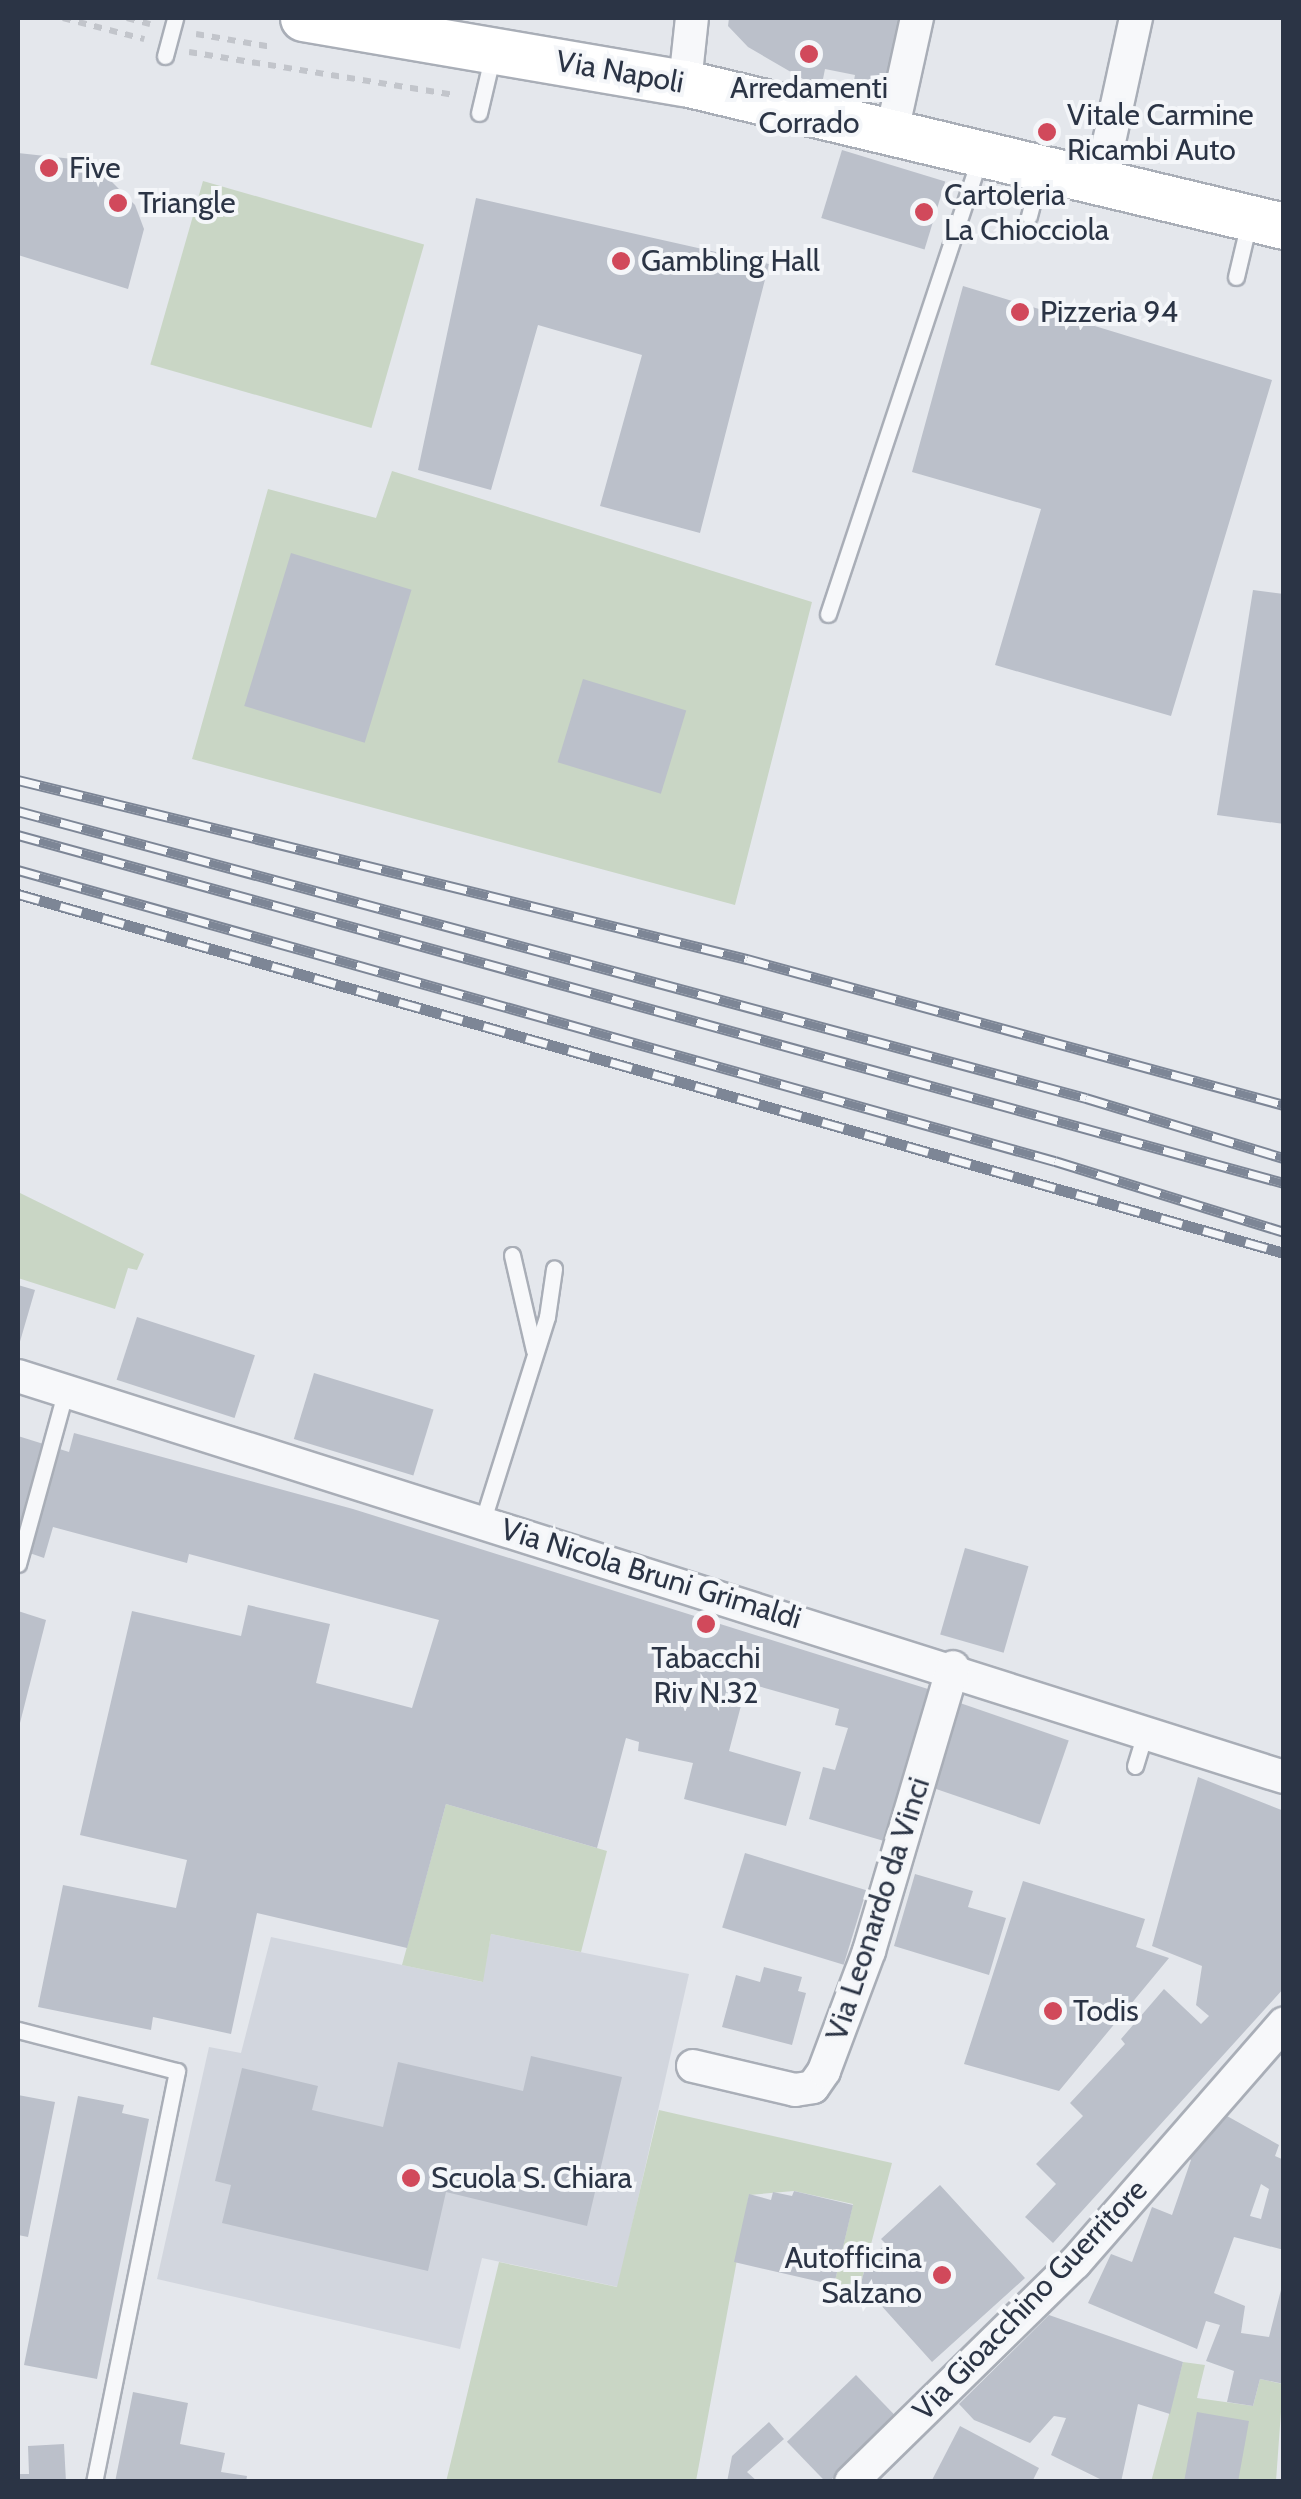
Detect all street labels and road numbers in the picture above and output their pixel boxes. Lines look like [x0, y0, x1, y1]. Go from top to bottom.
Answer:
street label: Via Napoli [553, 43, 687, 101]
street label: Via Nicola Bruni Grimaldi [497, 1511, 805, 1637]
street label: Via Leonardo da Vinci [818, 1773, 938, 2045]
street label: Via Gioacchino Guerritore [905, 2172, 1155, 2428]

